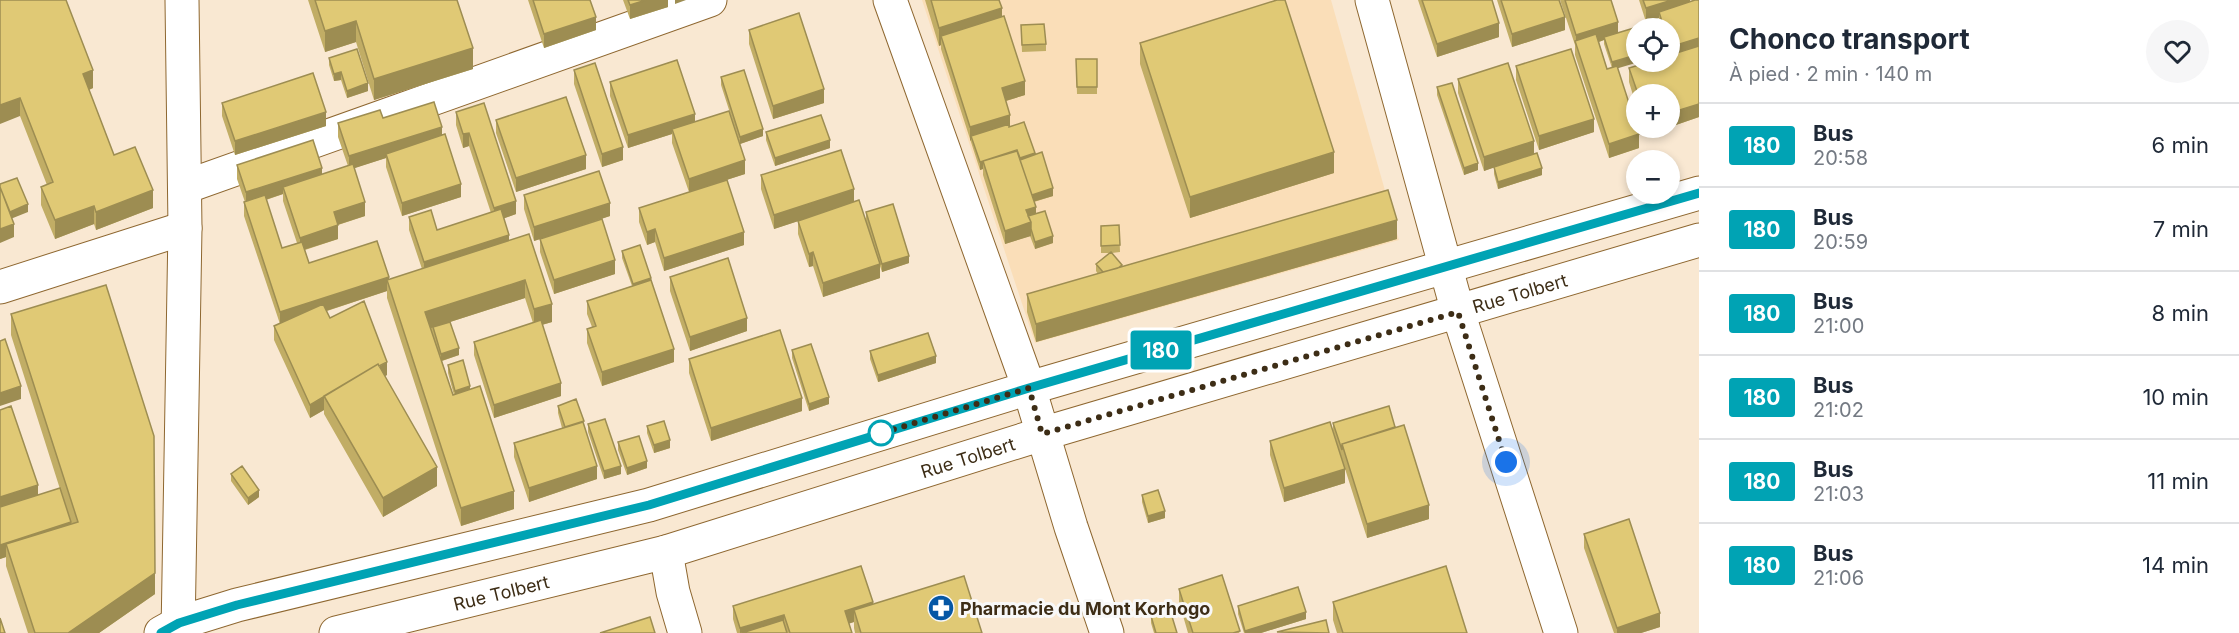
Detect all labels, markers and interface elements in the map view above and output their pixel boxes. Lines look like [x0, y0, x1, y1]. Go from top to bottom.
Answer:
map controls [1626, 18, 1680, 204]
button: locate [1626, 18, 1680, 72]
button: heart [2146, 20, 2209, 83]
text: Chonco transport [1729, 22, 1970, 56]
text: À pied · 2 min · 140 m [1729, 62, 1932, 86]
button: + [1626, 84, 1680, 138]
text: Bus [1813, 120, 1854, 146]
text: 6 min [2152, 132, 2209, 158]
text: 180 [1744, 133, 1780, 158]
text: 20:58 [1813, 146, 1868, 170]
button: − [1626, 150, 1680, 204]
text: Bus [1813, 204, 1854, 230]
text: 7 min [2153, 216, 2209, 242]
text: 180 [1744, 217, 1780, 242]
text: 20:59 [1813, 230, 1868, 254]
street label: Rue Tolbert [1470, 269, 1570, 317]
text: Bus [1813, 288, 1854, 314]
text: 8 min [2152, 300, 2209, 326]
text: 180 [1744, 301, 1780, 326]
text: 21:00 [1813, 314, 1864, 338]
line badge: 180 [1126, 330, 1196, 370]
text: 180 [1143, 338, 1179, 363]
text: Bus [1813, 372, 1854, 398]
text: 10 min [2142, 384, 2209, 410]
text: 180 [1744, 385, 1780, 410]
text: 21:02 [1813, 398, 1864, 422]
unlabelled marker [868, 420, 894, 446]
street label: Rue Tolbert [918, 433, 1018, 482]
your location [1491, 447, 1521, 477]
text: Bus [1813, 456, 1854, 482]
text: 11 min [2147, 468, 2209, 494]
text: 180 [1744, 469, 1780, 494]
text: 21:03 [1813, 482, 1864, 506]
text: Bus [1813, 540, 1854, 566]
text: 14 min [2142, 552, 2209, 578]
text: 180 [1744, 553, 1780, 578]
text: 21:06 [1813, 566, 1864, 590]
street label: Rue Tolbert [451, 571, 551, 614]
pharmacy icon: Pharmacie du Mont Korhogo [926, 593, 956, 623]
place label: Pharmacie du Mont Korhogo [960, 598, 1210, 619]

